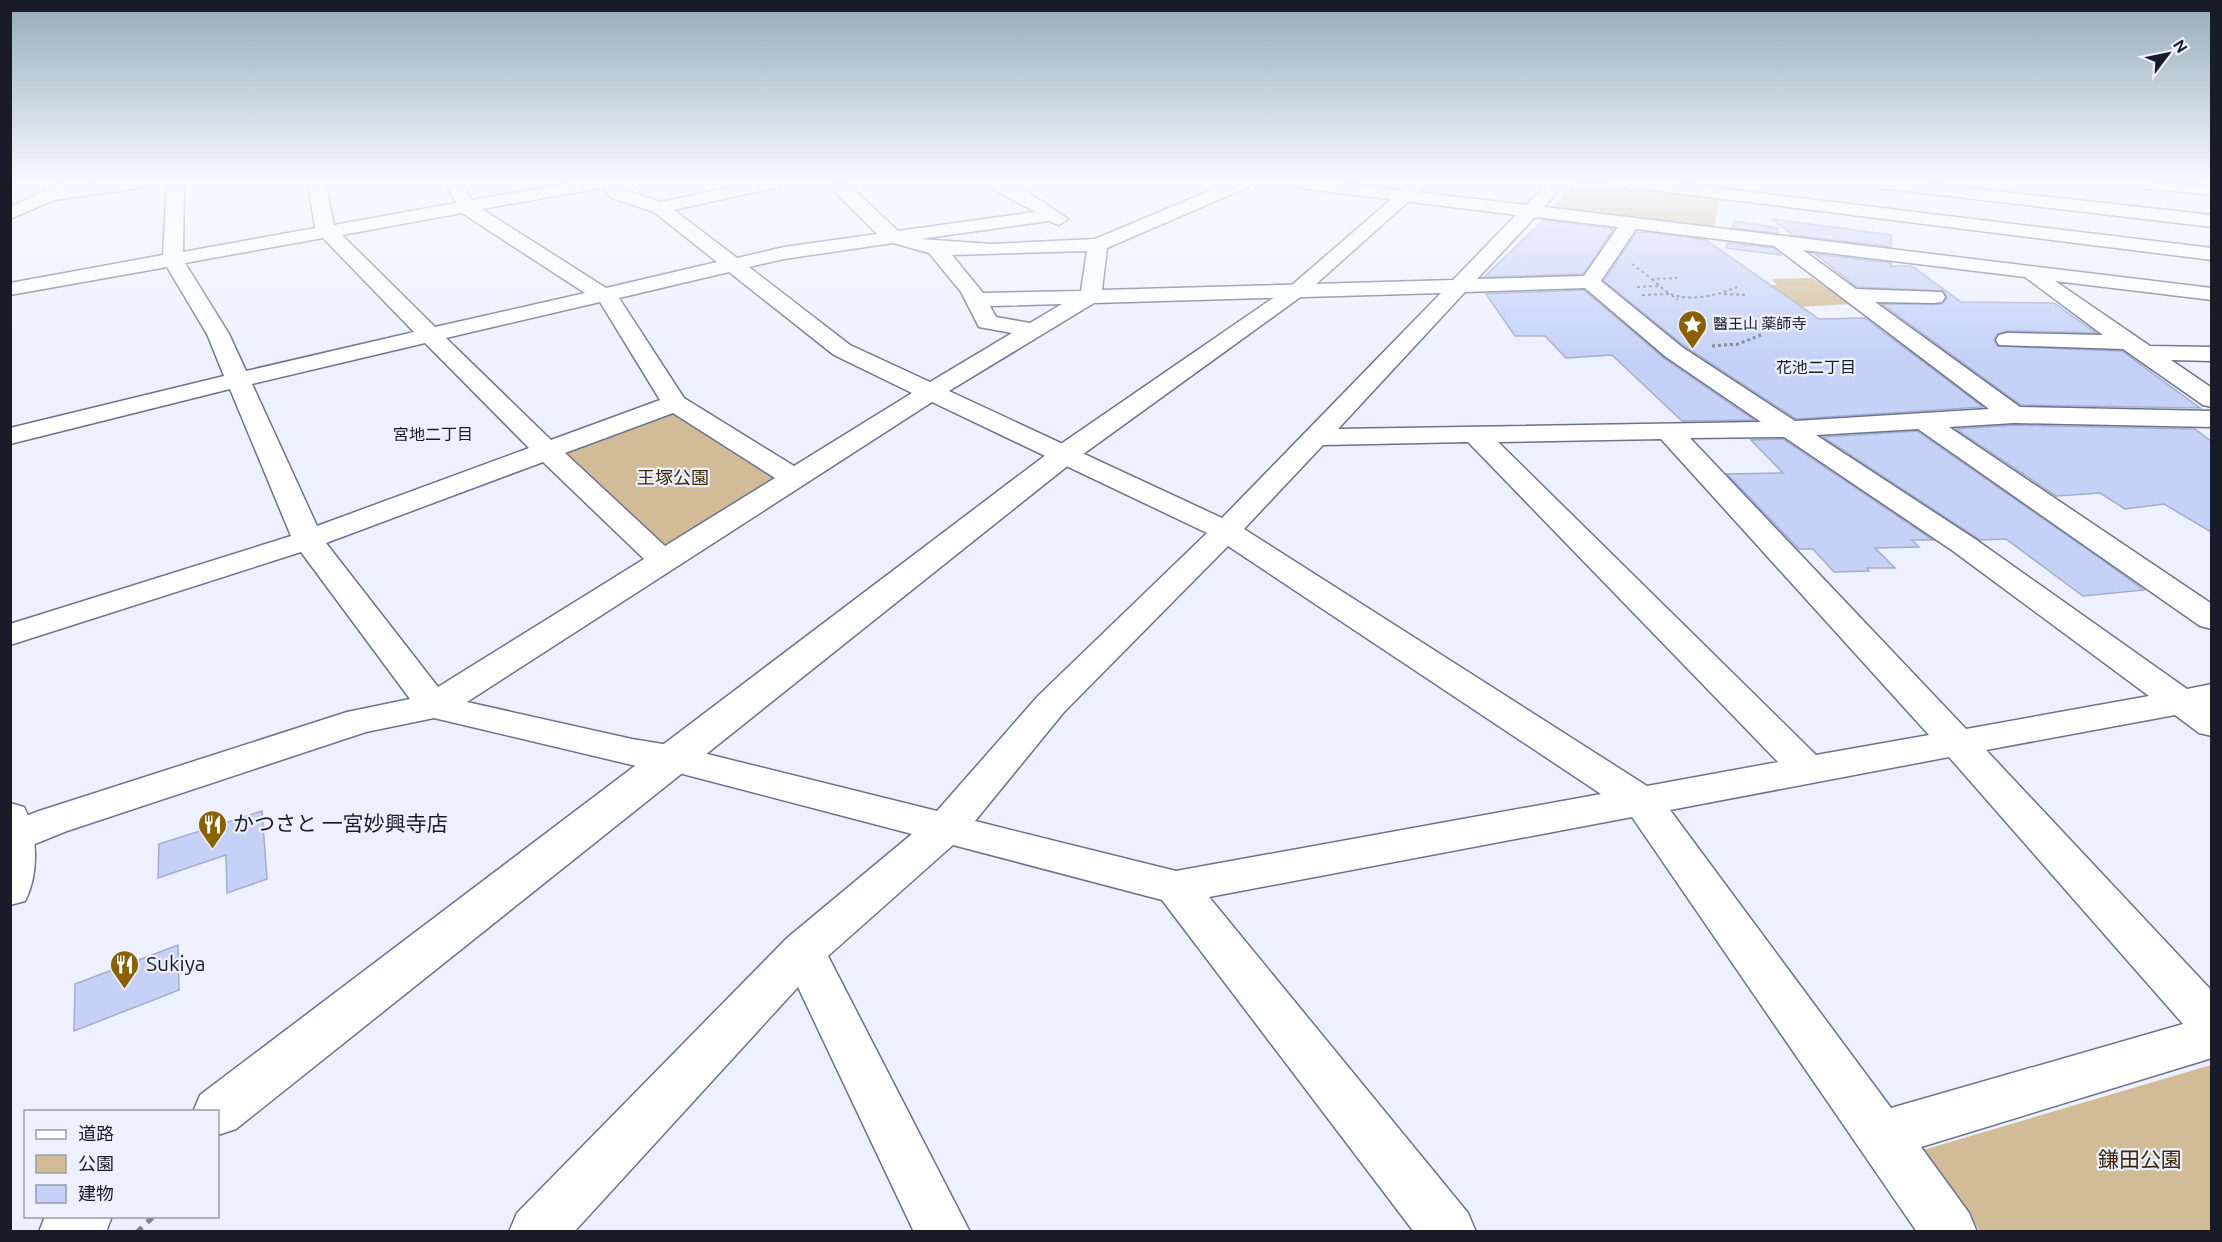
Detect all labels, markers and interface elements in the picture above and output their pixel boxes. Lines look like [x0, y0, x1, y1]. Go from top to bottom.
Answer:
north arrow [2138, 24, 2198, 84]
text: N [2170, 36, 2192, 56]
place icon: 醫王山 薬師寺 [1676, 308, 1708, 350]
place label: 醫王山 薬師寺 [1713, 315, 1806, 332]
district label: 花池二丁目 [1776, 358, 1856, 376]
district label: 宮地二丁目 [393, 425, 473, 443]
park label: 王塚公園 [637, 467, 709, 487]
restaurant icon: かつさと 一宮妙興寺店 [196, 808, 228, 850]
place label: かつさと 一宮妙興寺店 [233, 811, 448, 835]
restaurant icon: Sukiya [109, 948, 141, 990]
place label: Sukiya [146, 951, 206, 975]
legend [24, 1110, 219, 1218]
text: 道路 [78, 1123, 114, 1143]
park label: 鎌田公園 [2098, 1147, 2182, 1171]
text: 公園 [78, 1153, 114, 1173]
text: 建物 [78, 1183, 114, 1203]

